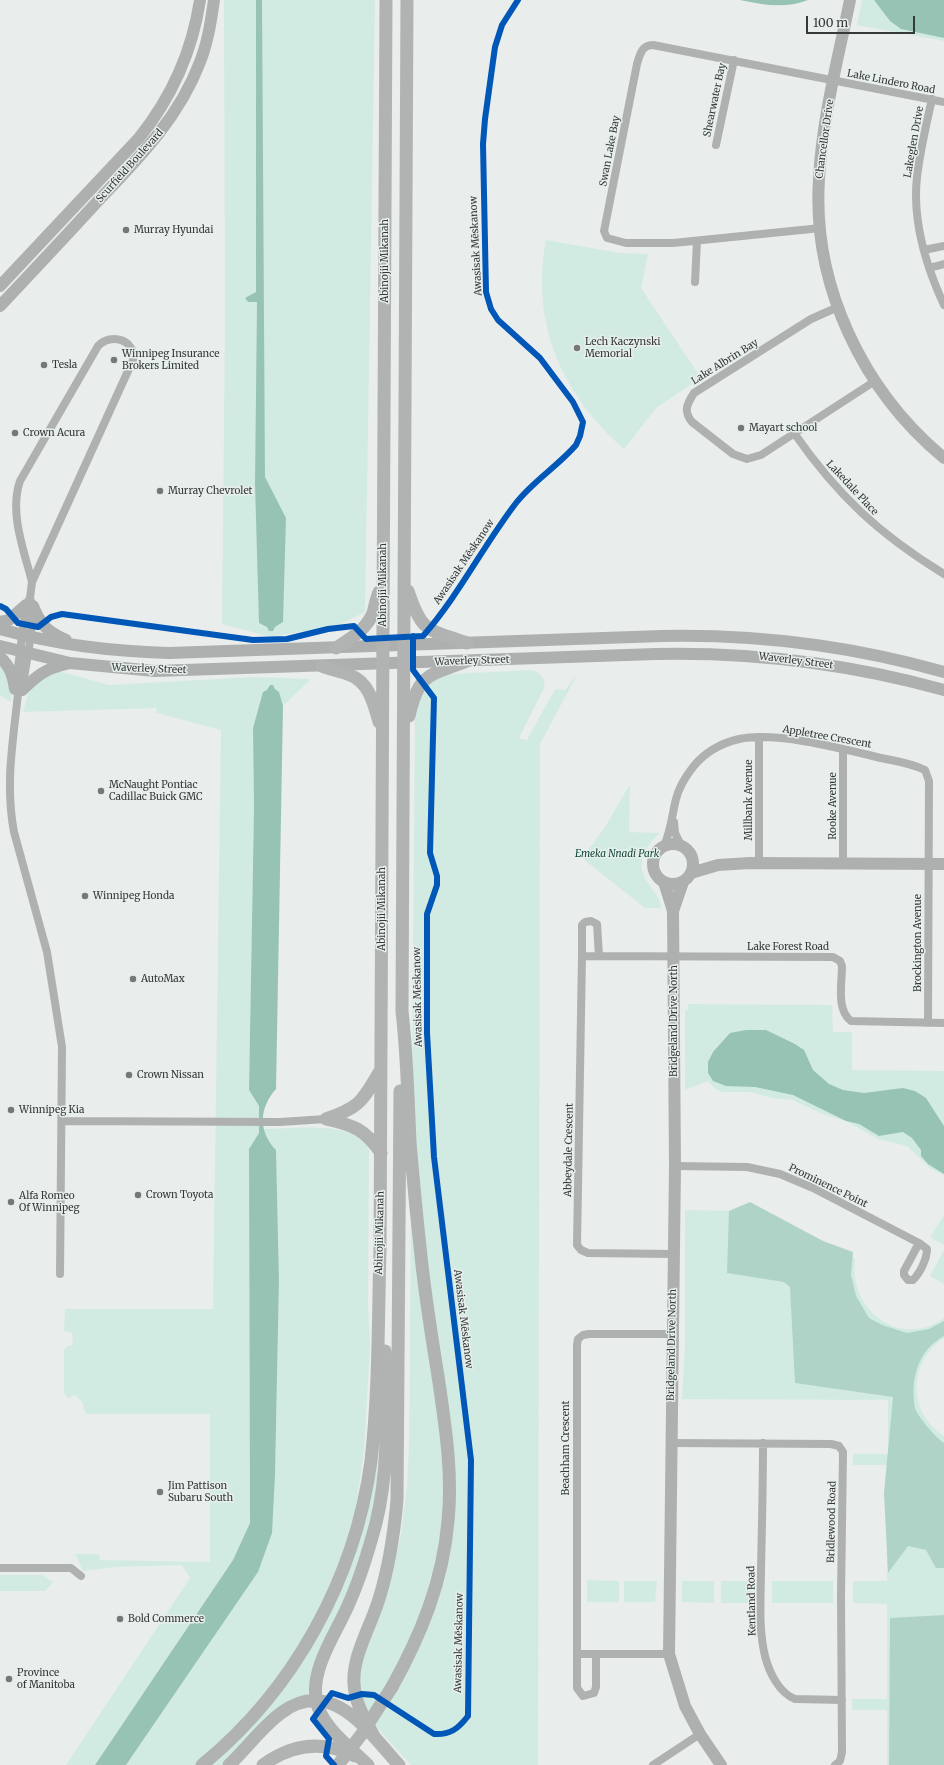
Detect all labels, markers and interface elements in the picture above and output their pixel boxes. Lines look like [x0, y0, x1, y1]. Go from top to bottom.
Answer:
scale bar [808, 8, 917, 34]
text: 100 m [813, 15, 848, 30]
street label: Shearwater Bay [701, 62, 729, 138]
street label: Lake Lindero Road [846, 68, 936, 96]
street label: Chancellor Drive [813, 99, 837, 179]
street label: Lakeglen Drive [902, 105, 926, 179]
street label: Swan Lake Bay [597, 114, 623, 188]
street label: Scurfield Boulevard [94, 127, 166, 205]
street label: Awasisak Mēskanow [467, 196, 485, 296]
street label: Abinojii Mikanah [379, 219, 391, 303]
place label: Murray Hyundai [134, 224, 213, 236]
marker: Murray Hyundai [121, 225, 131, 235]
place label: Lech Kaczynski Memorial [585, 336, 661, 360]
street label: Lake Albrin Bay [689, 337, 761, 387]
marker: Lech Kaczynski Memorial [572, 343, 582, 353]
place label: Winnipeg Insurance Brokers Limited [122, 348, 219, 372]
marker: Winnipeg Insurance Brokers Limited [109, 355, 119, 365]
place label: Tesla [52, 359, 77, 371]
marker: Tesla [39, 360, 49, 370]
place label: Mayart school [749, 422, 817, 434]
marker: Mayart school [736, 423, 746, 433]
place label: Crown Acura [23, 427, 85, 439]
marker: Crown Acura [10, 428, 20, 438]
street label: Lakedale Place [824, 458, 880, 518]
place label: Murray Chevrolet [168, 485, 252, 497]
marker: Murray Chevrolet [155, 486, 165, 496]
street label: Awasisak Mēskanow [431, 517, 497, 607]
street label: Abinojii Mikanah [377, 543, 389, 627]
street label: Waverley Street [758, 650, 834, 672]
street label: Waverley Street [434, 654, 510, 668]
street label: Waverley Street [111, 662, 187, 676]
street label: Appletree Crescent [782, 723, 872, 751]
street label: Millbank Avenue [743, 759, 755, 841]
street label: Rooke Avenue [827, 772, 839, 840]
place label: McNaught Pontiac Cadillac Buick GMC [109, 779, 203, 802]
marker: McNaught Pontiac Cadillac Buick GMC [96, 786, 106, 796]
park label: Emeka Nnadi Park [575, 848, 659, 860]
street label: Abinojii Mikanah [376, 867, 388, 951]
place label: Winnipeg Honda [93, 890, 174, 902]
marker: Winnipeg Honda [80, 891, 90, 901]
street label: Brockington Avenue [912, 894, 924, 992]
street label: Lake Forest Road [747, 941, 829, 953]
street label: Awasisak Mēskanow [411, 947, 425, 1047]
street label: Bridgeland Drive North [668, 965, 680, 1077]
place label: AutoMax [141, 973, 185, 985]
marker: AutoMax [128, 974, 138, 984]
place label: Crown Nissan [137, 1069, 204, 1081]
marker: Crown Nissan [124, 1070, 134, 1080]
street label: Abbeydale Crescent [562, 1103, 576, 1197]
place label: Winnipeg Kia [19, 1104, 84, 1116]
marker: Winnipeg Kia [6, 1105, 16, 1115]
street label: Prominence Point [787, 1162, 869, 1210]
place label: Crown Toyota [146, 1189, 213, 1201]
place label: Alfa Romeo Of Winnipeg [19, 1190, 80, 1214]
marker: Crown Toyota [133, 1190, 143, 1200]
street label: Abinojii Mikanah [373, 1191, 387, 1275]
marker: Alfa Romeo Of Winnipeg [6, 1197, 16, 1207]
street label: Awasisak Mēskanow [451, 1269, 475, 1369]
street label: Bridgeland Drive North [665, 1289, 679, 1401]
street label: Beachham Crescent [560, 1401, 572, 1495]
place label: Jim Pattison Subaru South [168, 1480, 233, 1504]
street label: Bridlewood Road [825, 1481, 839, 1563]
marker: Jim Pattison Subaru South [155, 1487, 165, 1497]
street label: Kentland Road [745, 1566, 759, 1636]
street label: Awasisak Mēskanow [452, 1593, 466, 1693]
place label: Bold Commerce [128, 1613, 204, 1625]
marker: Bold Commerce [115, 1614, 125, 1624]
place label: Province of Manitoba [17, 1667, 75, 1690]
marker: Province of Manitoba [4, 1674, 14, 1684]

